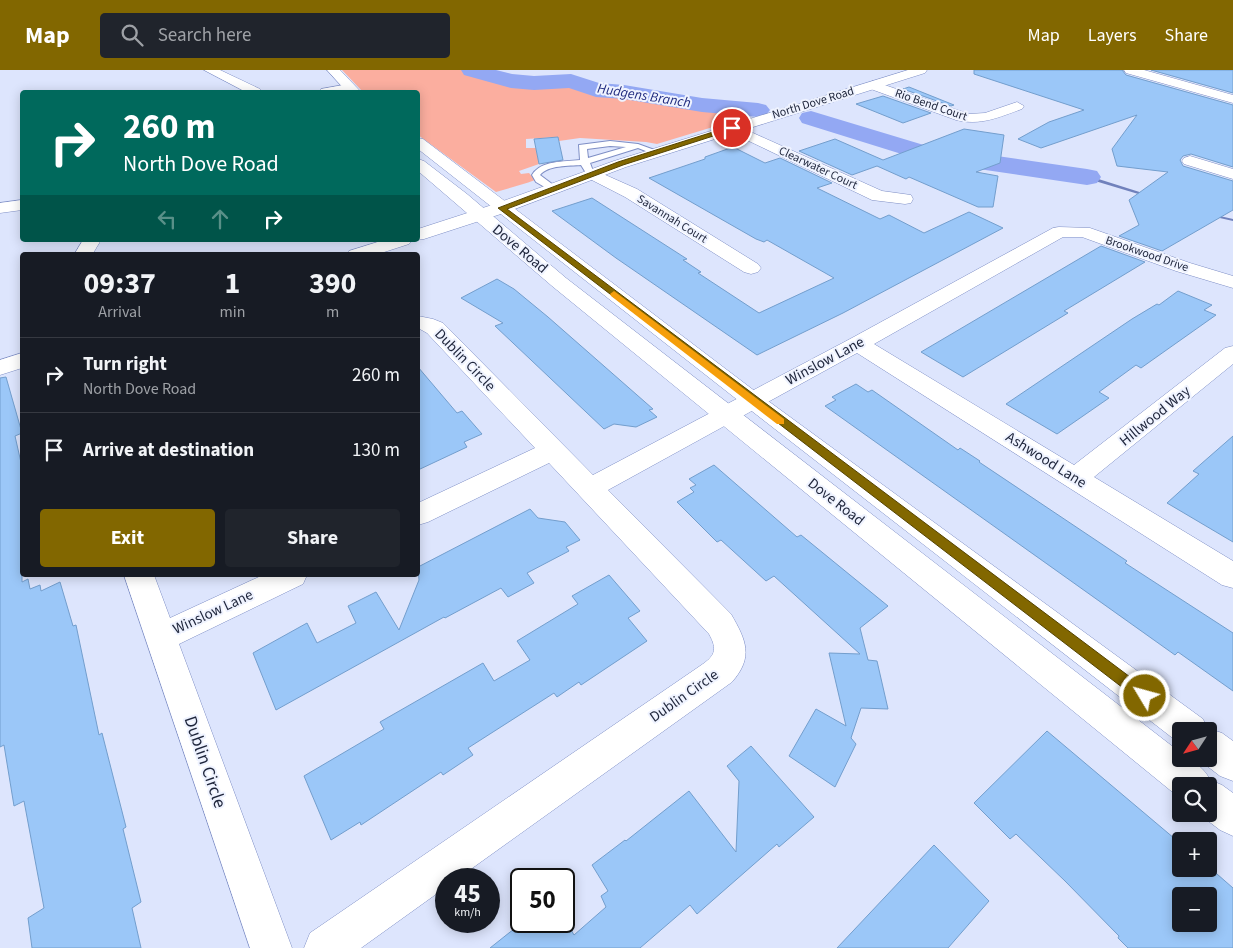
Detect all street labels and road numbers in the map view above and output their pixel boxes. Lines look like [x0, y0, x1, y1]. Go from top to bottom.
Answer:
street label: North Dove Road [770, 82, 856, 124]
street label: Rio Bend Court [893, 85, 969, 125]
street label: Clearwater Court [776, 142, 860, 194]
street label: Savannah Court [634, 191, 710, 247]
street label: Dove Road [488, 219, 552, 279]
street label: Brookwood Drive [1103, 232, 1191, 276]
street label: Dublin Circle [430, 324, 500, 396]
street label: Winslow Lane [782, 332, 868, 390]
street label: Hillwood Way [1115, 381, 1195, 451]
street label: Ashwood Lane [1002, 427, 1090, 493]
street label: Dove Road [803, 473, 869, 531]
street label: Winslow Lane [170, 584, 256, 640]
street label: Dublin Circle [645, 665, 723, 727]
street label: Dublin Circle [178, 713, 232, 811]

